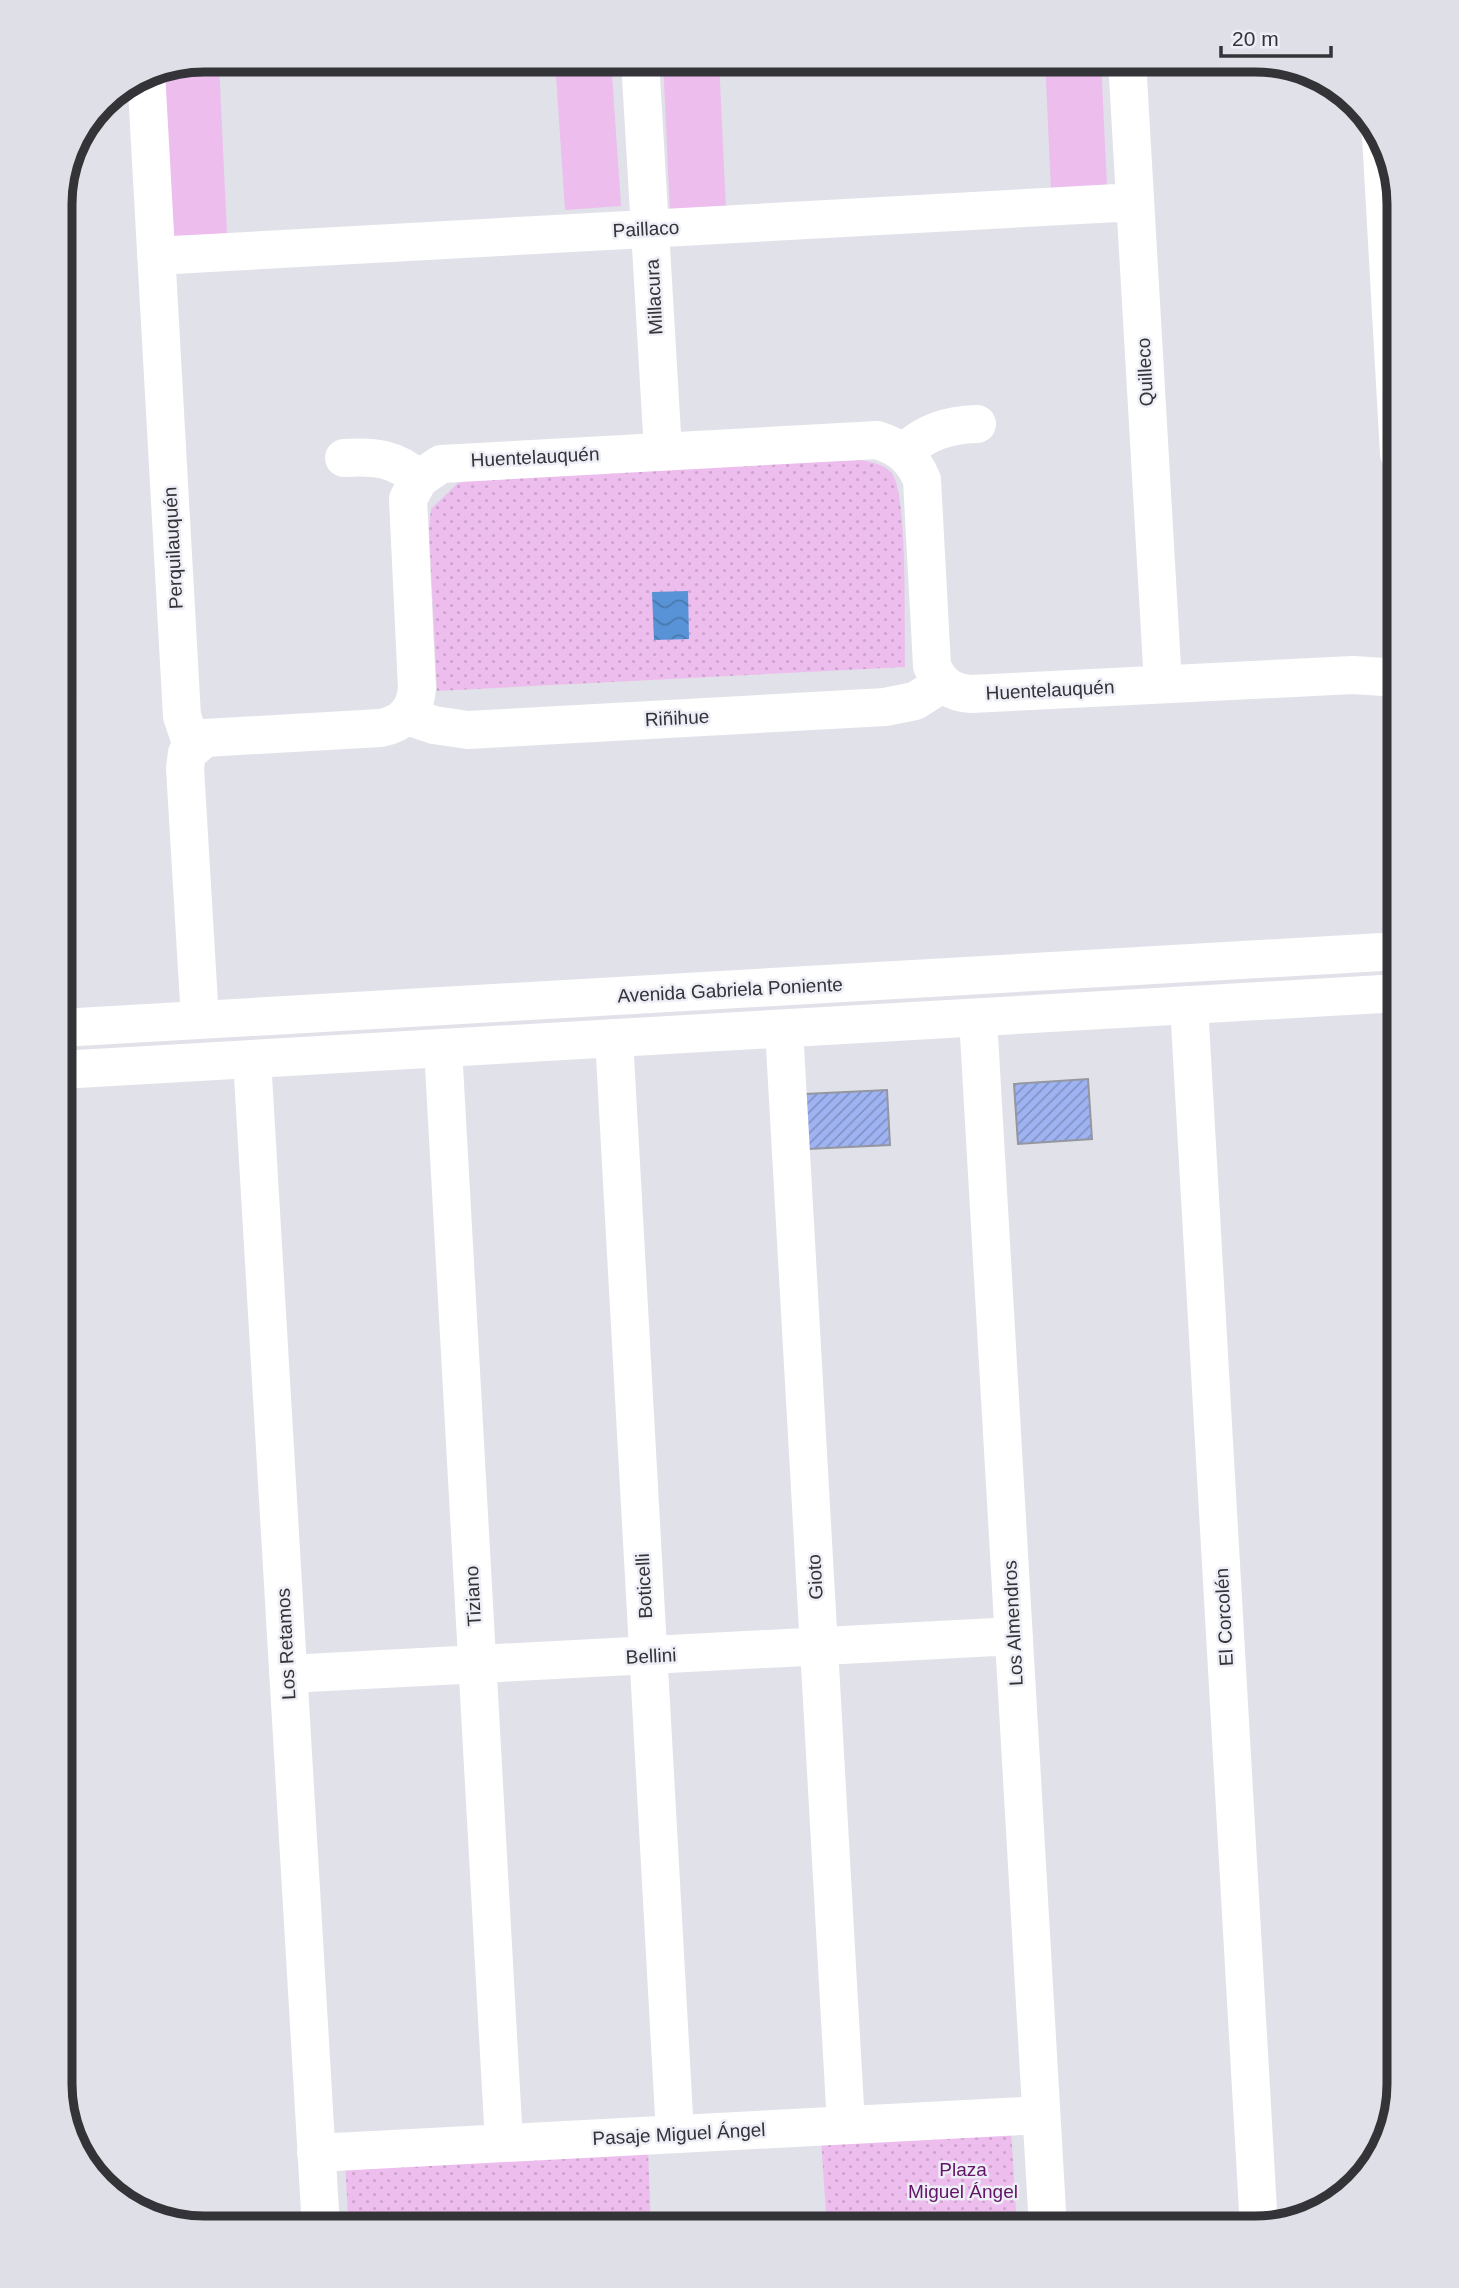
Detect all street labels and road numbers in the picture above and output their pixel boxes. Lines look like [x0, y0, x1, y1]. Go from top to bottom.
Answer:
street label: Paillaco [612, 217, 680, 241]
street label: Millacura [642, 258, 666, 336]
street label: Quilleco [1133, 337, 1157, 407]
street label: Huentelauquén [470, 443, 600, 471]
street label: Perquilauquén [159, 486, 187, 610]
street label: Huentelauquén [985, 676, 1115, 704]
street label: Riñihue [644, 706, 710, 730]
street label: Avenida Gabriela Poniente [617, 974, 843, 1006]
street label: Boticelli [632, 1553, 656, 1619]
street label: Gioto [803, 1554, 827, 1600]
street label: Los Almendros [999, 1560, 1027, 1686]
street label: Tiziano [461, 1565, 485, 1627]
street label: El Corcolén [1211, 1567, 1237, 1667]
street label: Los Retamos [273, 1588, 299, 1700]
street label: Bellini [625, 1644, 677, 1668]
street label: Pasaje Miguel Ángel [592, 2119, 766, 2149]

